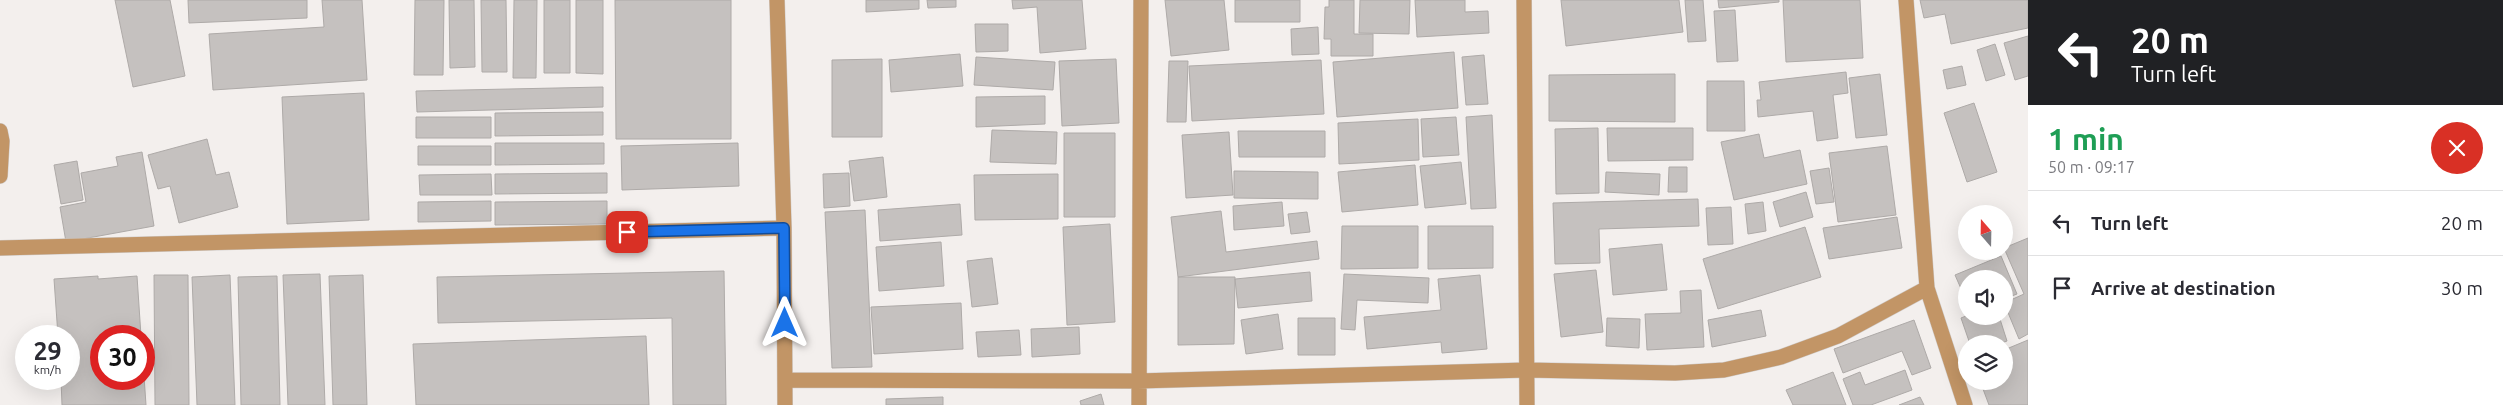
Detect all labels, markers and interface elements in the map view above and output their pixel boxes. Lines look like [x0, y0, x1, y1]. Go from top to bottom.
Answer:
icon: left [2048, 20, 2113, 85]
text: 20 m [2131, 20, 2209, 60]
text: Turn left [2131, 61, 2216, 86]
text: 1 min [2048, 122, 2124, 156]
button: close [2431, 122, 2483, 174]
text: 50 m · 09:17 [2048, 158, 2135, 176]
north arrow [1958, 205, 2012, 260]
map controls [1958, 205, 2013, 390]
icon: left [2048, 209, 2076, 237]
pin [606, 211, 648, 253]
text: Turn left [2091, 212, 2169, 234]
text: 20 m [2441, 212, 2483, 234]
icon: arrive [613, 218, 641, 246]
button: sound [1958, 270, 2013, 325]
icon: arrive [2048, 274, 2076, 302]
text: Arrive at destination [2091, 277, 2276, 299]
text: 30 m [2441, 277, 2483, 299]
position arrow [758, 296, 810, 348]
speed limit sign: 30 [90, 325, 155, 390]
button: layers [1958, 335, 2013, 390]
text: 29 [33, 337, 62, 365]
text: km/h [34, 363, 61, 376]

